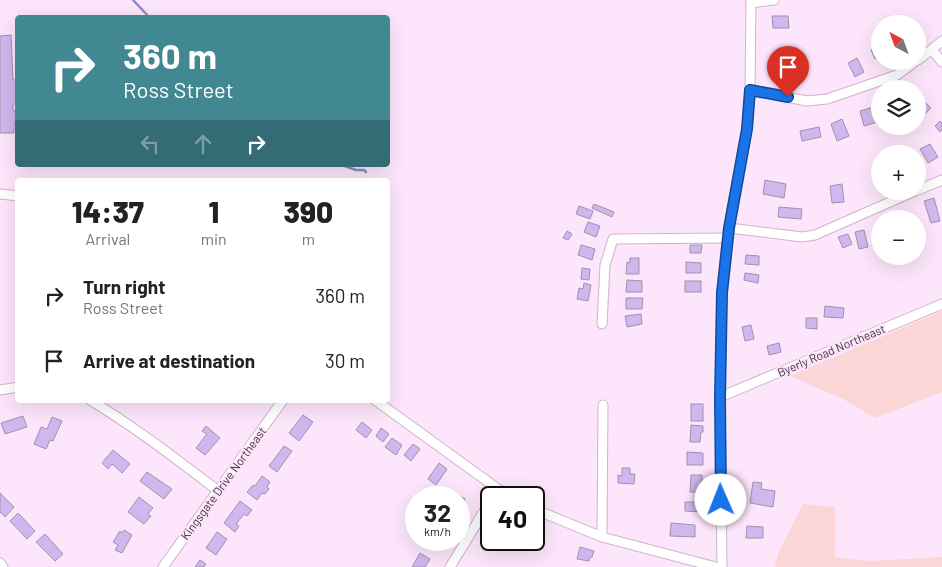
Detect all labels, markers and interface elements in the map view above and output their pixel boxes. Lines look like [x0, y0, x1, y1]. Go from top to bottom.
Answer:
north arrow [871, 15, 926, 70]
map controls [871, 15, 926, 265]
text: 360 m [123, 34, 217, 76]
icon: right [40, 35, 105, 100]
pin [767, 46, 809, 97]
icon: arrive [774, 53, 802, 81]
text: Ross Street [123, 76, 234, 102]
button: layers [871, 80, 926, 135]
icon: left [136, 130, 164, 158]
icon: ahead [189, 130, 217, 158]
icon: right [242, 130, 270, 158]
button: + [871, 145, 926, 200]
text: 14:37 [72, 193, 144, 229]
text: 1 [208, 193, 219, 229]
text: 390 [284, 193, 333, 229]
button: − [871, 210, 926, 265]
text: Arrival [86, 229, 130, 248]
text: min [201, 229, 227, 248]
text: m [302, 229, 315, 248]
text: Turn right [83, 275, 165, 298]
icon: right [40, 282, 68, 310]
text: 360 m [315, 284, 365, 307]
text: Ross Street [83, 298, 164, 317]
street label: Byerly Road Northeast [775, 321, 887, 379]
icon: arrive [40, 347, 68, 375]
text: Arrive at destination [83, 349, 255, 372]
text: 30 m [325, 349, 365, 372]
street label: Kingsgate Drive Northeast [177, 424, 269, 542]
position arrow [694, 473, 746, 525]
speed limit sign: 40 [480, 486, 545, 551]
text: 32 [424, 497, 451, 527]
text: km/h [424, 524, 451, 538]

